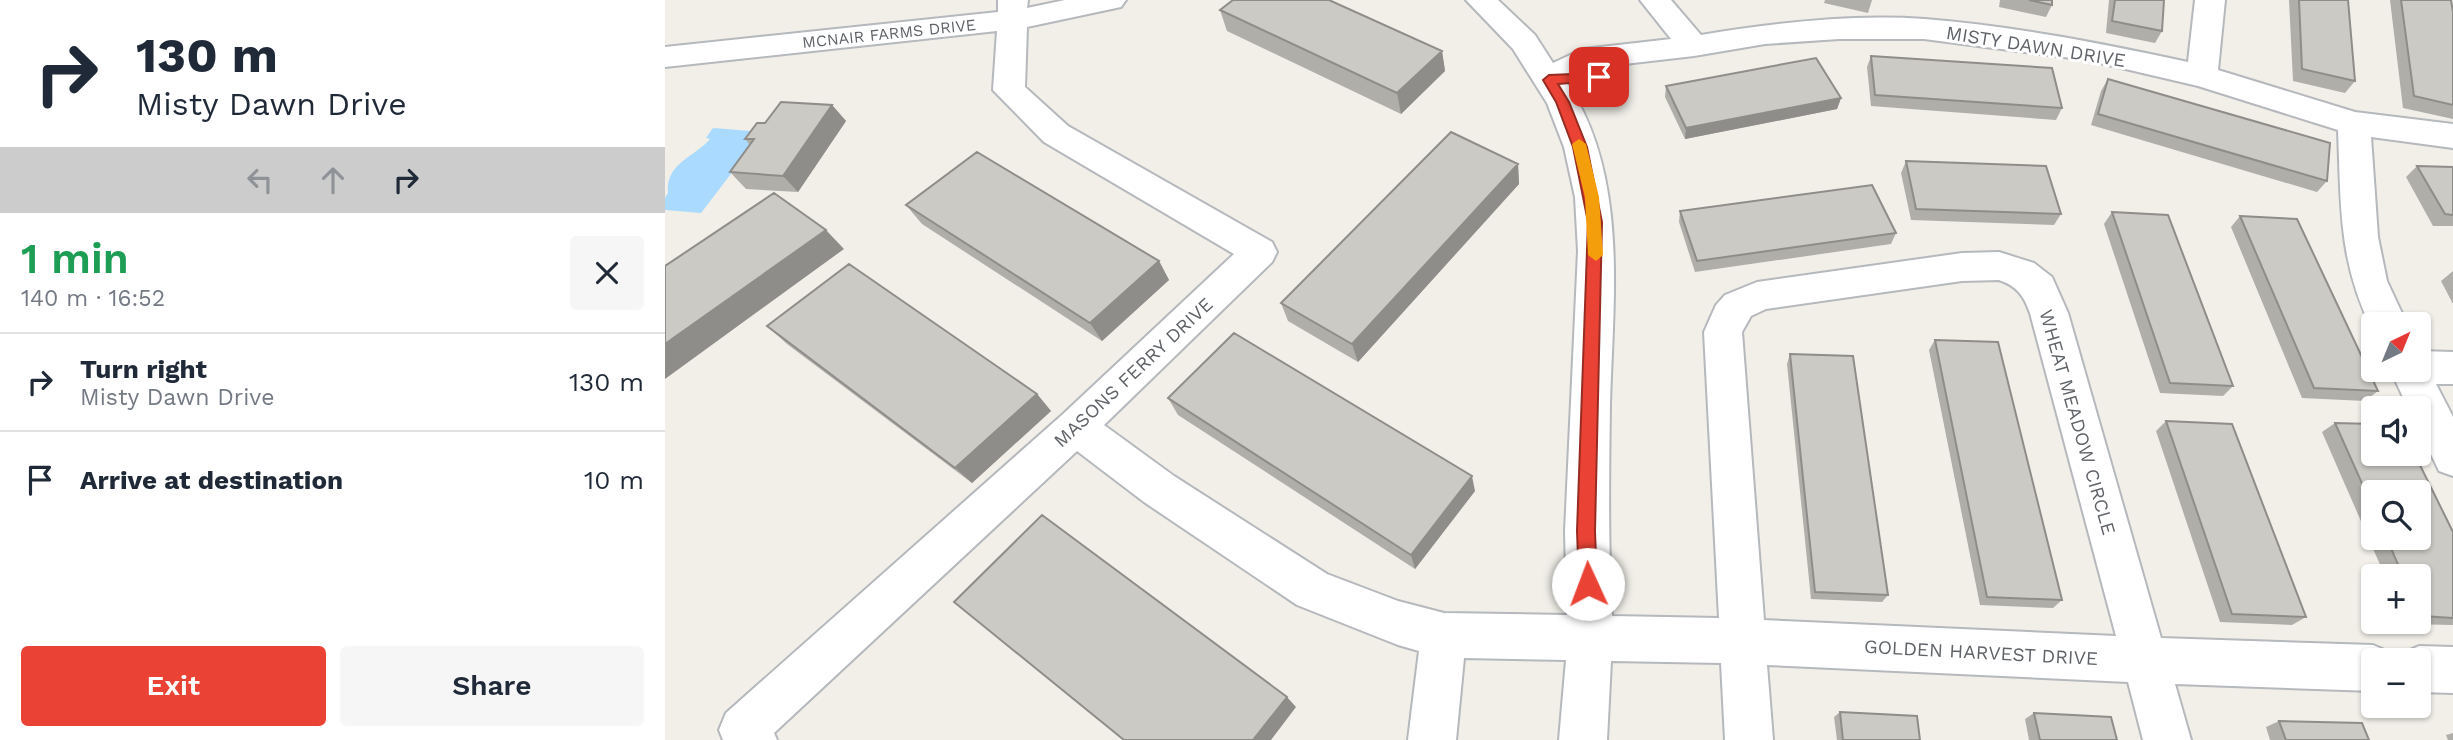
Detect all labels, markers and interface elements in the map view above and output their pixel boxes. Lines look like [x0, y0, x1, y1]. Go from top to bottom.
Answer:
street label: MCNAIR FARMS DRIVE [801, 15, 977, 52]
street label: MISTY DAWN DRIVE [1944, 21, 2127, 72]
text: 130 m [136, 26, 278, 84]
icon: right [21, 28, 112, 119]
pin [1569, 47, 1629, 107]
icon: arrive [1580, 58, 1618, 96]
text: Misty Dawn Drive [136, 85, 407, 123]
icon: left [241, 161, 279, 199]
icon: ahead [314, 161, 352, 199]
icon: right [387, 161, 425, 199]
text: 1 min [21, 234, 129, 283]
button: close [570, 236, 644, 310]
text: 140 m · 16:52 [21, 285, 165, 312]
street label: MASONS FERRY DRIVE [1049, 293, 1218, 452]
street label: WHEAT MEADOW CIRCLE [2034, 307, 2121, 537]
north arrow [2361, 312, 2431, 382]
map controls [2361, 312, 2431, 718]
text: Turn right [80, 354, 207, 384]
icon: right [21, 363, 59, 401]
text: 130 m [569, 367, 644, 397]
text: Misty Dawn Drive [80, 384, 275, 411]
button: sound [2361, 396, 2431, 466]
icon: arrive [21, 461, 59, 499]
text: Arrive at destination [80, 465, 343, 495]
text: 10 m [584, 465, 644, 495]
button: search [2361, 480, 2431, 550]
position arrow [1551, 547, 1625, 621]
button: + [2361, 564, 2431, 634]
street label: GOLDEN HARVEST DRIVE [1863, 635, 2099, 670]
button: Exit [21, 646, 326, 726]
button: Share [340, 646, 644, 726]
button: − [2361, 648, 2431, 718]

